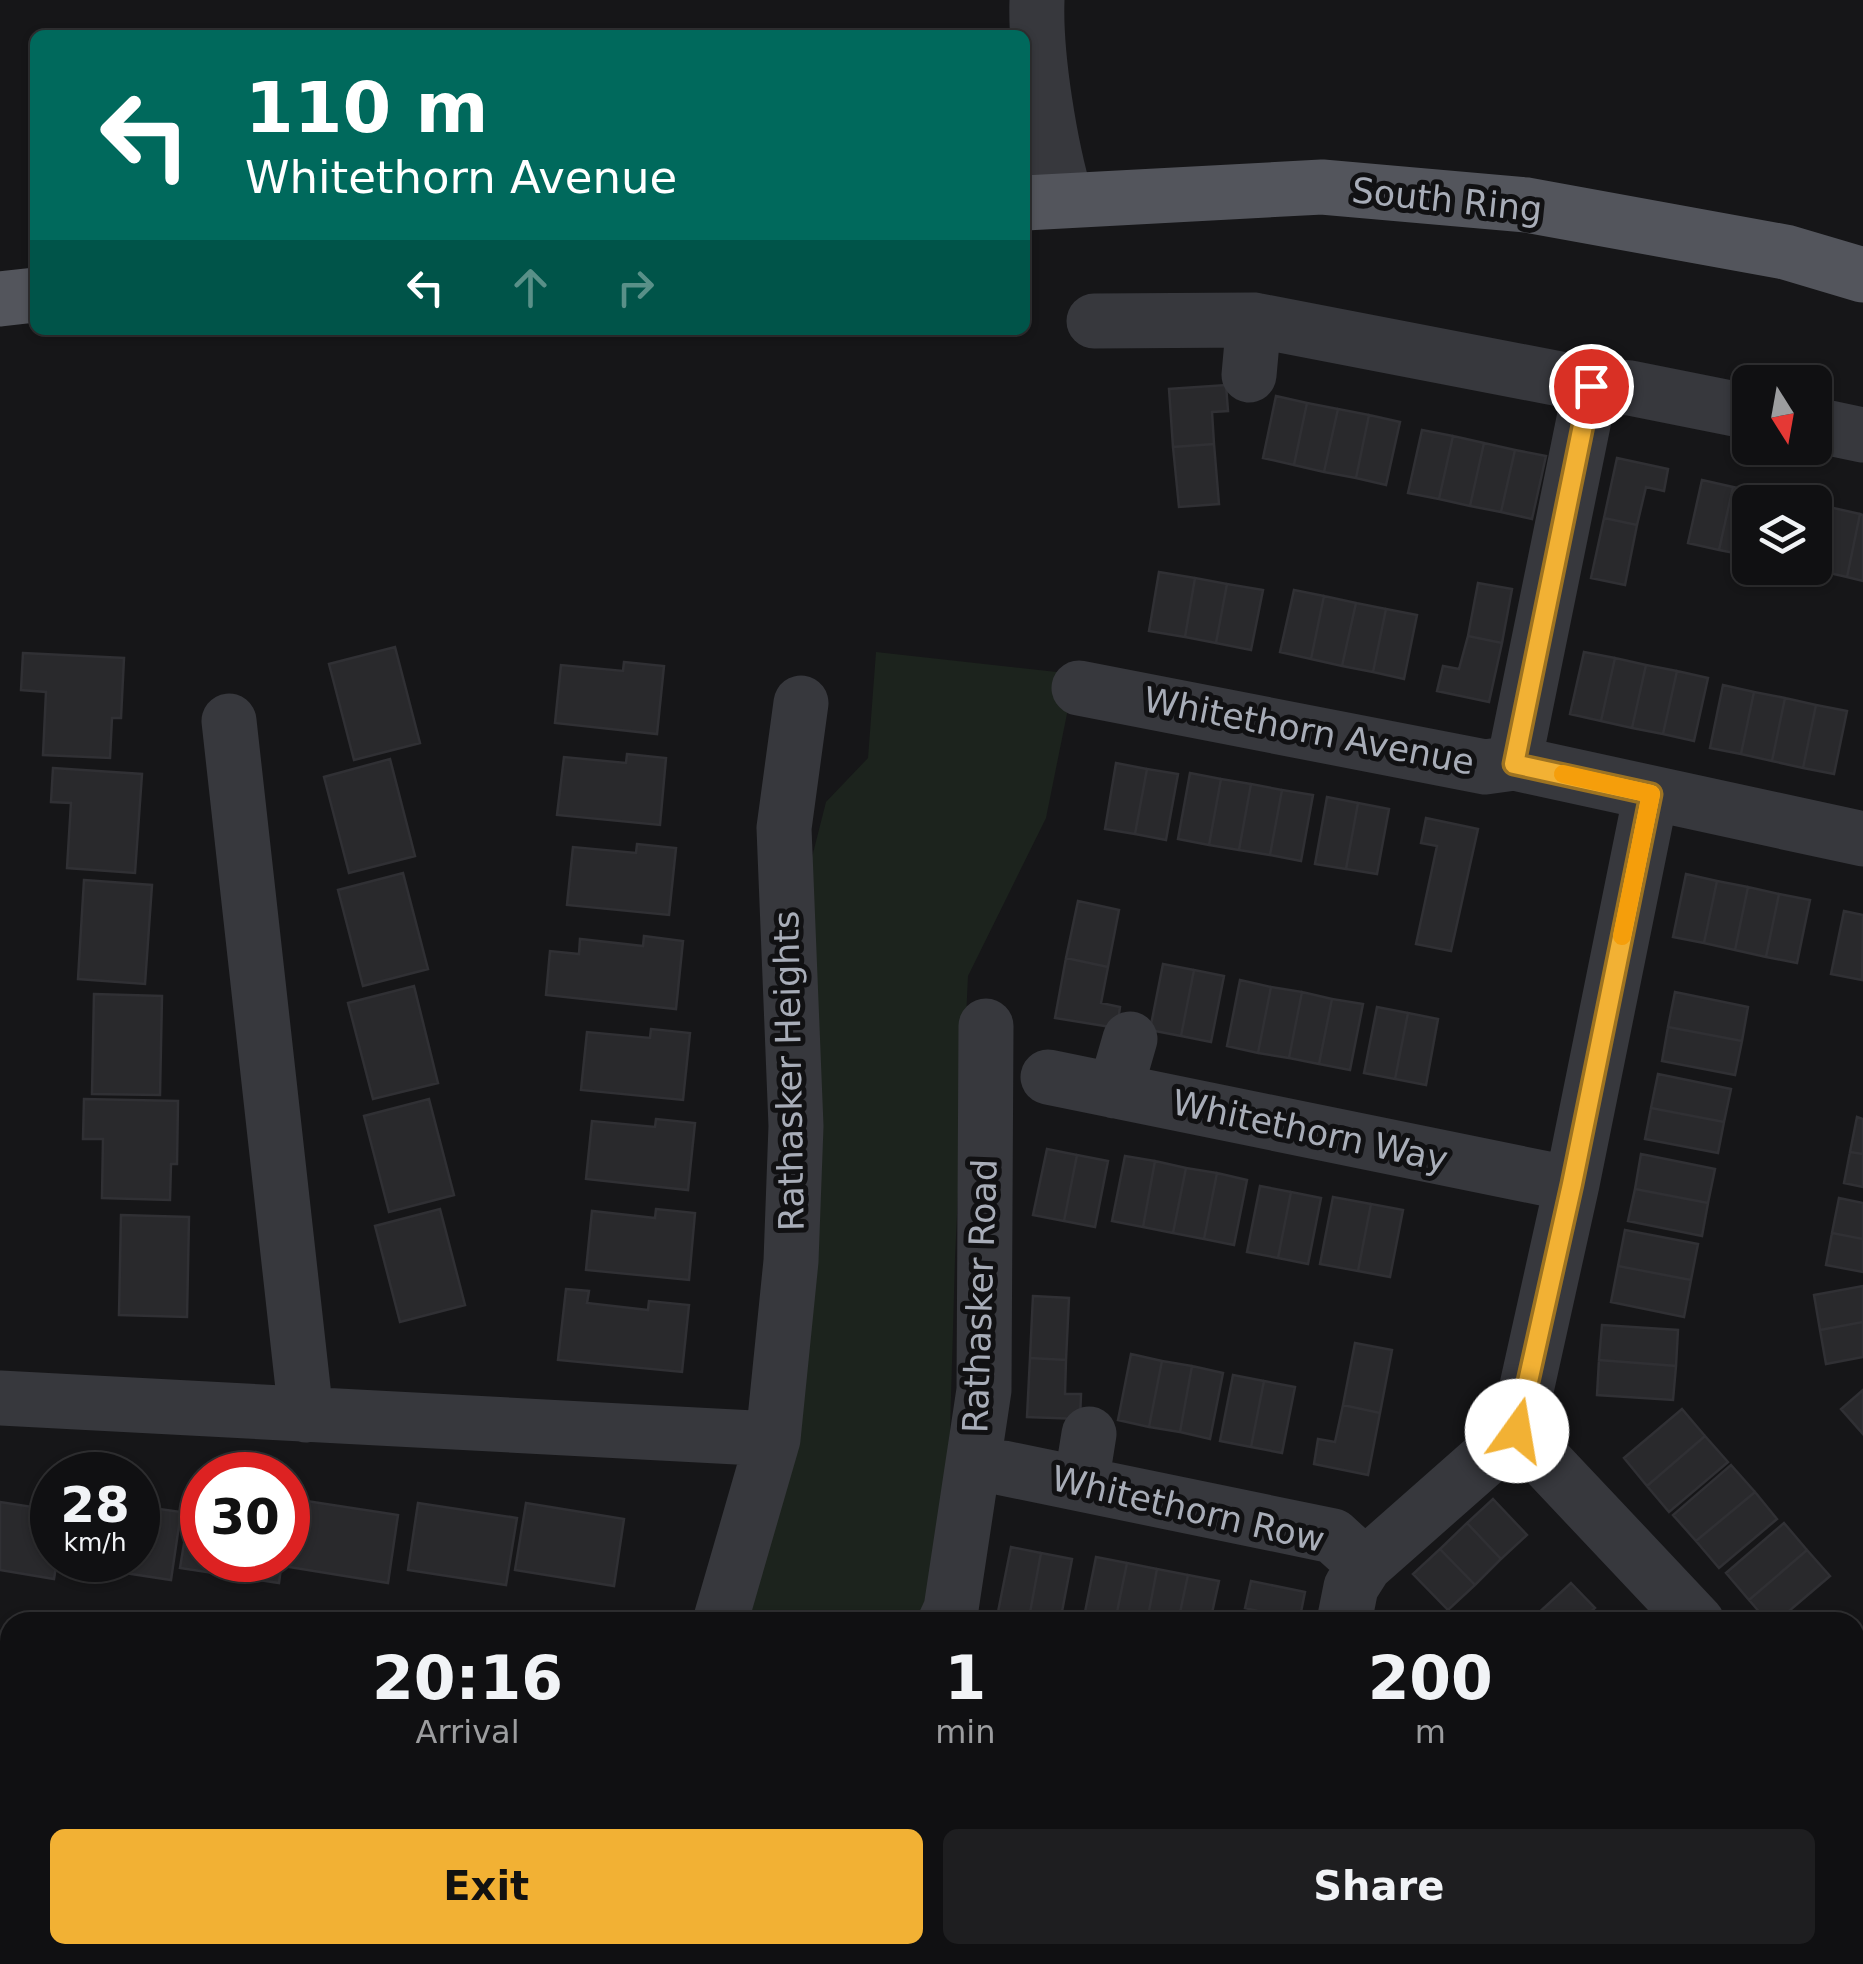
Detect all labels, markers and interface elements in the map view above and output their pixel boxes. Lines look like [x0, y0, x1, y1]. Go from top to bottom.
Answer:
text: 110 m [245, 67, 488, 149]
icon: left [80, 70, 210, 200]
text: Whitethorn Avenue [245, 151, 677, 204]
street label: South Ring [1350, 170, 1544, 230]
icon: left [398, 260, 453, 315]
icon: ahead [503, 260, 558, 315]
icon: right [608, 260, 663, 315]
pin [1549, 344, 1634, 429]
icon: arrive [1564, 359, 1619, 414]
north arrow [1732, 365, 1832, 465]
map controls [1732, 365, 1832, 585]
button: layers [1732, 485, 1832, 585]
street label: Whitethorn Avenue [1140, 679, 1478, 783]
street label: Rathasker Heights [766, 910, 812, 1232]
street label: Whitethorn Way [1169, 1082, 1451, 1180]
street label: Rathasker Road [955, 1158, 1005, 1434]
position arrow [1465, 1379, 1569, 1483]
speed limit sign: 30 [180, 1452, 310, 1582]
street label: Whitethorn Row [1048, 1458, 1328, 1560]
text: 28 [60, 1476, 130, 1534]
text: km/h [63, 1528, 127, 1557]
text: 20:16 [372, 1643, 563, 1713]
text: 1 [944, 1643, 986, 1713]
text: 200 [1368, 1643, 1493, 1713]
text: Arrival [416, 1713, 520, 1751]
text: min [935, 1713, 996, 1751]
text: m [1415, 1713, 1446, 1751]
button: Exit [50, 1829, 923, 1944]
button: Share [943, 1829, 1815, 1944]

